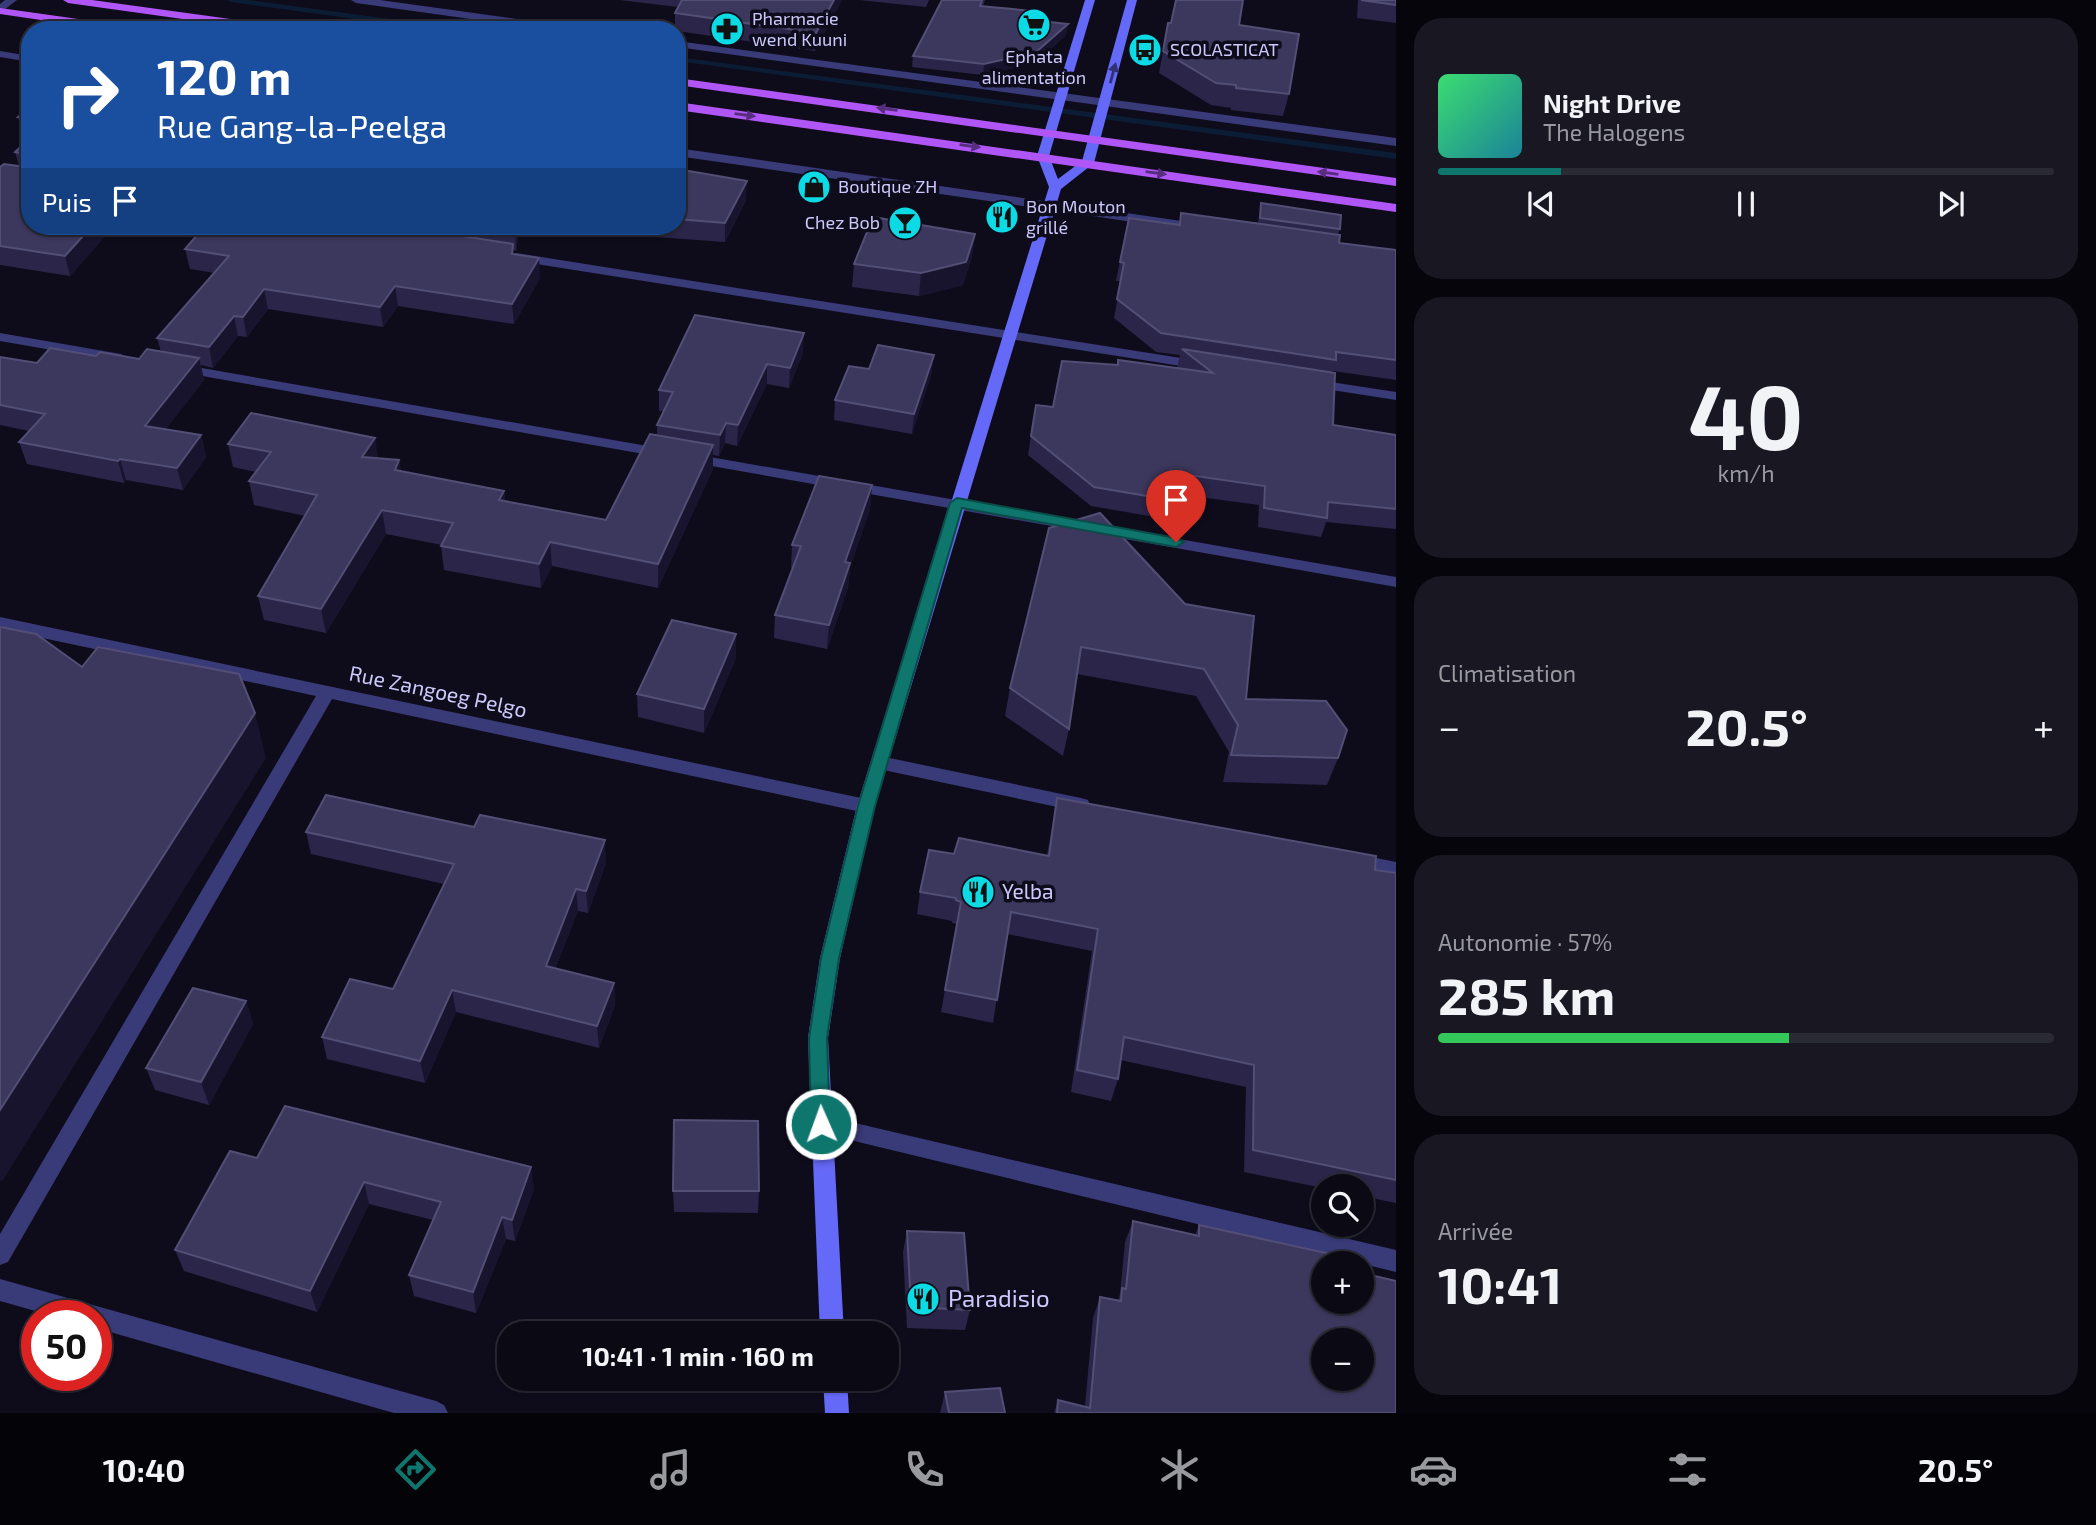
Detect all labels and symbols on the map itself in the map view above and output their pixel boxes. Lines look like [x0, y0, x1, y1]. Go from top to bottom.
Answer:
supermarket icon: Ephata alimentation [1015, 6, 1053, 44]
place label: Pharmacie wend Kuuni [752, 7, 847, 50]
pharmacy icon: Pharmacie wend Kuuni [708, 10, 746, 48]
bus stop icon: SCOLASTICAT [1126, 31, 1164, 69]
place label: SCOLASTICAT [1170, 38, 1279, 60]
place label: Ephata alimentation [982, 45, 1086, 88]
one-way arrow [1109, 62, 1119, 83]
one-way arrow [875, 103, 897, 114]
one-way arrow [734, 110, 756, 121]
one-way arrow [959, 141, 981, 152]
one-way arrow [1317, 167, 1339, 178]
shop icon: Boutique ZH [795, 168, 833, 206]
one-way arrow [1145, 168, 1167, 179]
place label: Boutique ZH [838, 175, 937, 197]
place label: Bon Mouton grillé [1026, 195, 1126, 238]
restaurant icon: Bon Mouton grillé [983, 198, 1021, 236]
bar icon: Chez Bob [886, 204, 924, 242]
place label: Chez Bob [805, 211, 880, 233]
pin [1146, 470, 1206, 542]
street label: Rue Zangoeg Pelgo [347, 659, 529, 722]
restaurant icon: Yelba [959, 873, 997, 911]
place label: Yelba [1002, 878, 1054, 903]
position arrow [784, 1087, 858, 1161]
restaurant icon: Paradisio [904, 1280, 942, 1318]
place label: Paradisio [948, 1283, 1050, 1312]
speed limit sign: 50 [21, 1300, 112, 1391]

